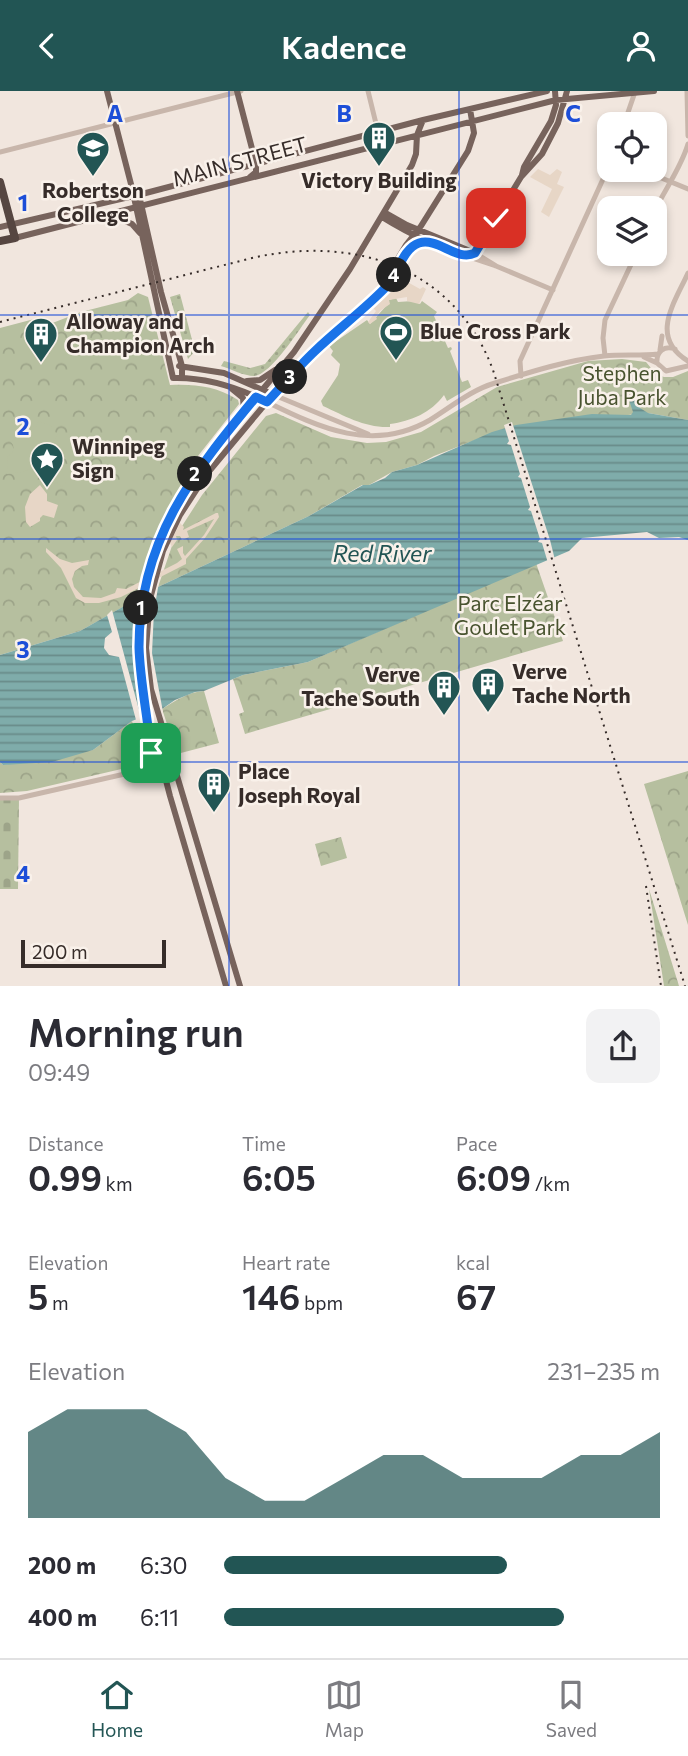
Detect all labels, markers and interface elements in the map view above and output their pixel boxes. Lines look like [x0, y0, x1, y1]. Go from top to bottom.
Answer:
text: Kadence [281, 26, 407, 66]
icon: back [28, 27, 66, 65]
icon: person [622, 27, 660, 65]
text: A [107, 99, 124, 127]
text: B [336, 99, 352, 127]
text: C [565, 99, 581, 127]
map controls [597, 112, 667, 266]
button: locate [597, 112, 667, 182]
building icon: Victory Building [360, 119, 398, 168]
school or university icon: Robertson College [74, 129, 112, 178]
street label: MAIN STREET [170, 131, 310, 191]
place label: Victory Building [301, 167, 457, 192]
place label: Robertson College [42, 177, 144, 226]
text: 1 [18, 188, 28, 216]
pin [466, 188, 526, 248]
button: layers [597, 196, 667, 266]
icon: check [477, 199, 515, 237]
pin: 4 [376, 257, 412, 293]
text: 4 [388, 263, 399, 286]
place label: Alloway and Champion Arch [66, 308, 215, 357]
sports icon: Blue Cross Park [377, 313, 415, 362]
building icon: Alloway and Champion Arch [22, 315, 60, 364]
place label: Blue Cross Park [420, 318, 571, 343]
pin: 3 [272, 359, 308, 395]
park label: Stephen Juba Park [577, 360, 667, 409]
text: 3 [284, 365, 295, 388]
text: 2 [16, 412, 30, 440]
place label: Winnipeg Sign [72, 433, 165, 482]
place icon: Winnipeg Sign [28, 440, 66, 489]
pin: 2 [178, 457, 212, 491]
text: 2 [189, 462, 200, 485]
water label: Red River [333, 539, 432, 567]
park label: Parc Elzéar Goulet Park [454, 590, 566, 639]
pin: 1 [124, 591, 158, 625]
text: 1 [136, 596, 145, 619]
text: 3 [16, 635, 30, 663]
place label: Verve Tache North [512, 658, 631, 707]
place label: Verve Tache South [301, 661, 420, 710]
building icon: Verve Tache North [469, 665, 507, 714]
building icon: Verve Tache South [425, 668, 463, 717]
pin [121, 723, 181, 783]
icon: arrive [132, 734, 170, 772]
place label: Place Joseph Royal [238, 758, 360, 807]
building icon: Place Joseph Royal [195, 765, 233, 814]
text: 4 [16, 859, 30, 887]
scale bar [21, 937, 166, 969]
text: 200 m [32, 940, 88, 963]
text: Morning run [28, 1008, 244, 1055]
button: share [586, 1009, 660, 1083]
text: 09:49 [28, 1058, 90, 1086]
text: Distance [28, 1132, 104, 1155]
text: Time [242, 1132, 286, 1155]
text: Pace [456, 1132, 497, 1155]
text: 0.99 [28, 1155, 102, 1198]
text: 6:05 [242, 1155, 316, 1198]
text: 6:09 [456, 1155, 531, 1198]
text: km [102, 1172, 132, 1195]
text: /km [531, 1172, 570, 1195]
text: Elevation [28, 1251, 108, 1274]
text: Heart rate [242, 1251, 330, 1274]
text: kcal [456, 1251, 490, 1274]
text: 5 [28, 1274, 48, 1317]
text: 146 [242, 1274, 300, 1317]
text: 67 [456, 1274, 496, 1317]
text: m [48, 1291, 69, 1314]
text: bpm [300, 1291, 343, 1314]
text: Elevation [28, 1357, 125, 1385]
text: 231–235 m [547, 1357, 660, 1385]
text: 200 m [28, 1551, 96, 1579]
text: 6:30 [140, 1551, 188, 1579]
text: 400 m [28, 1603, 97, 1631]
text: 6:11 [140, 1603, 179, 1631]
tab: Home [91, 1676, 143, 1741]
tab: Map [325, 1676, 364, 1741]
tab: Saved [546, 1676, 597, 1741]

